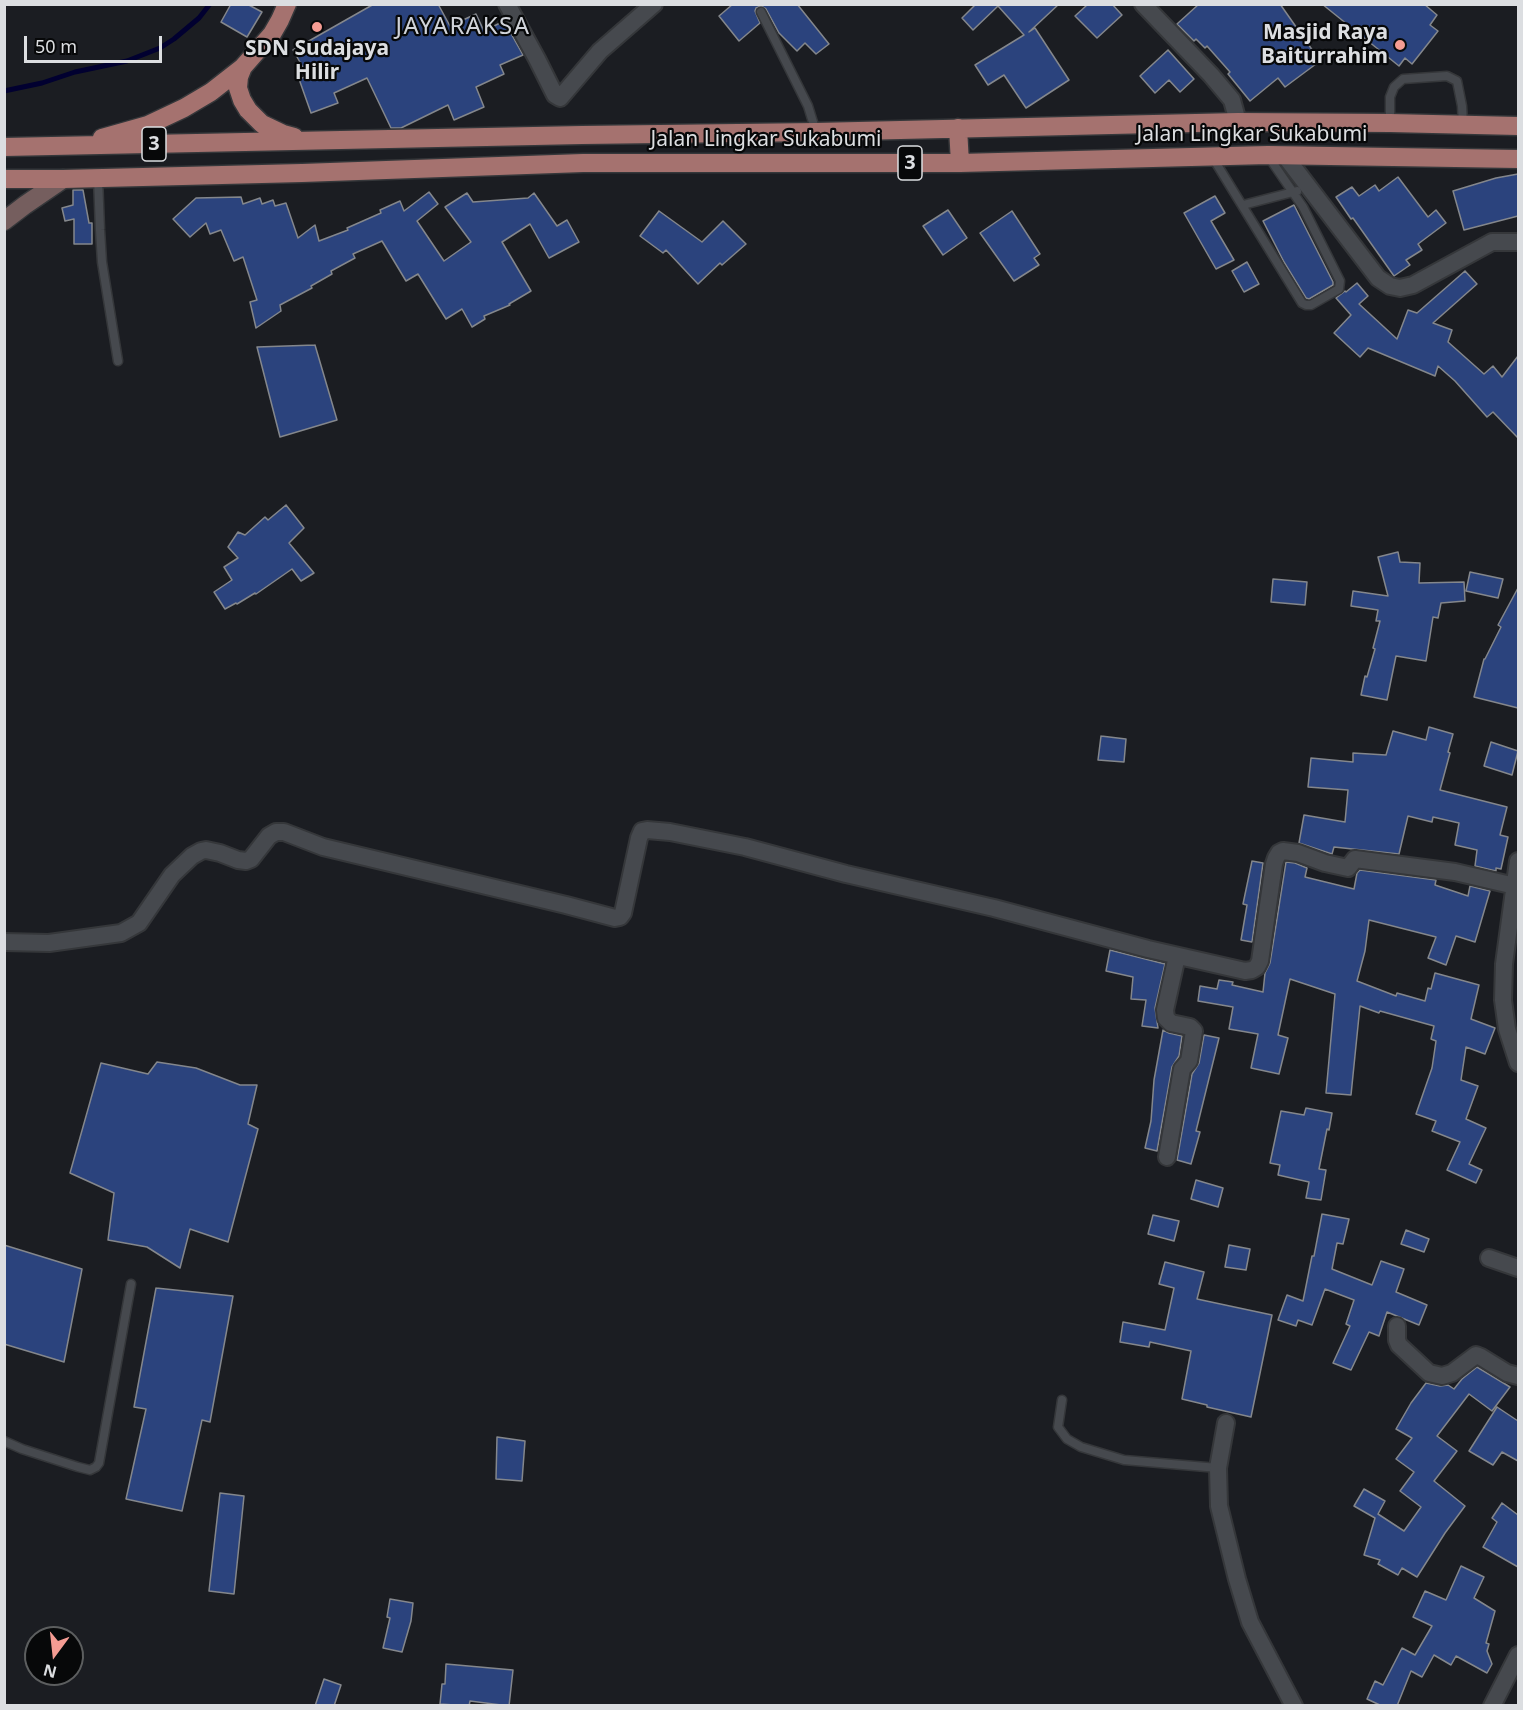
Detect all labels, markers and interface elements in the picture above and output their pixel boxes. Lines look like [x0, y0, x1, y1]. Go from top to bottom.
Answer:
district label: JAYARAKSA [395, 13, 531, 41]
marker: SDN Sudajaya Hilir [310, 20, 324, 34]
place label: Masjid Raya Baiturrahim [1261, 20, 1388, 70]
scale bar [27, 24, 165, 62]
text: 50 m [35, 34, 77, 58]
place label: SDN Sudajaya Hilir [245, 36, 389, 86]
marker: Masjid Raya Baiturrahim [1393, 38, 1407, 52]
street label: Jalan Lingkar Sukabumi [1136, 122, 1368, 148]
road number: 3 [142, 127, 166, 161]
street label: Jalan Lingkar Sukabumi [650, 127, 882, 153]
road number: 3 [898, 146, 922, 180]
north arrow [24, 1626, 84, 1686]
text: N [41, 1659, 59, 1684]

